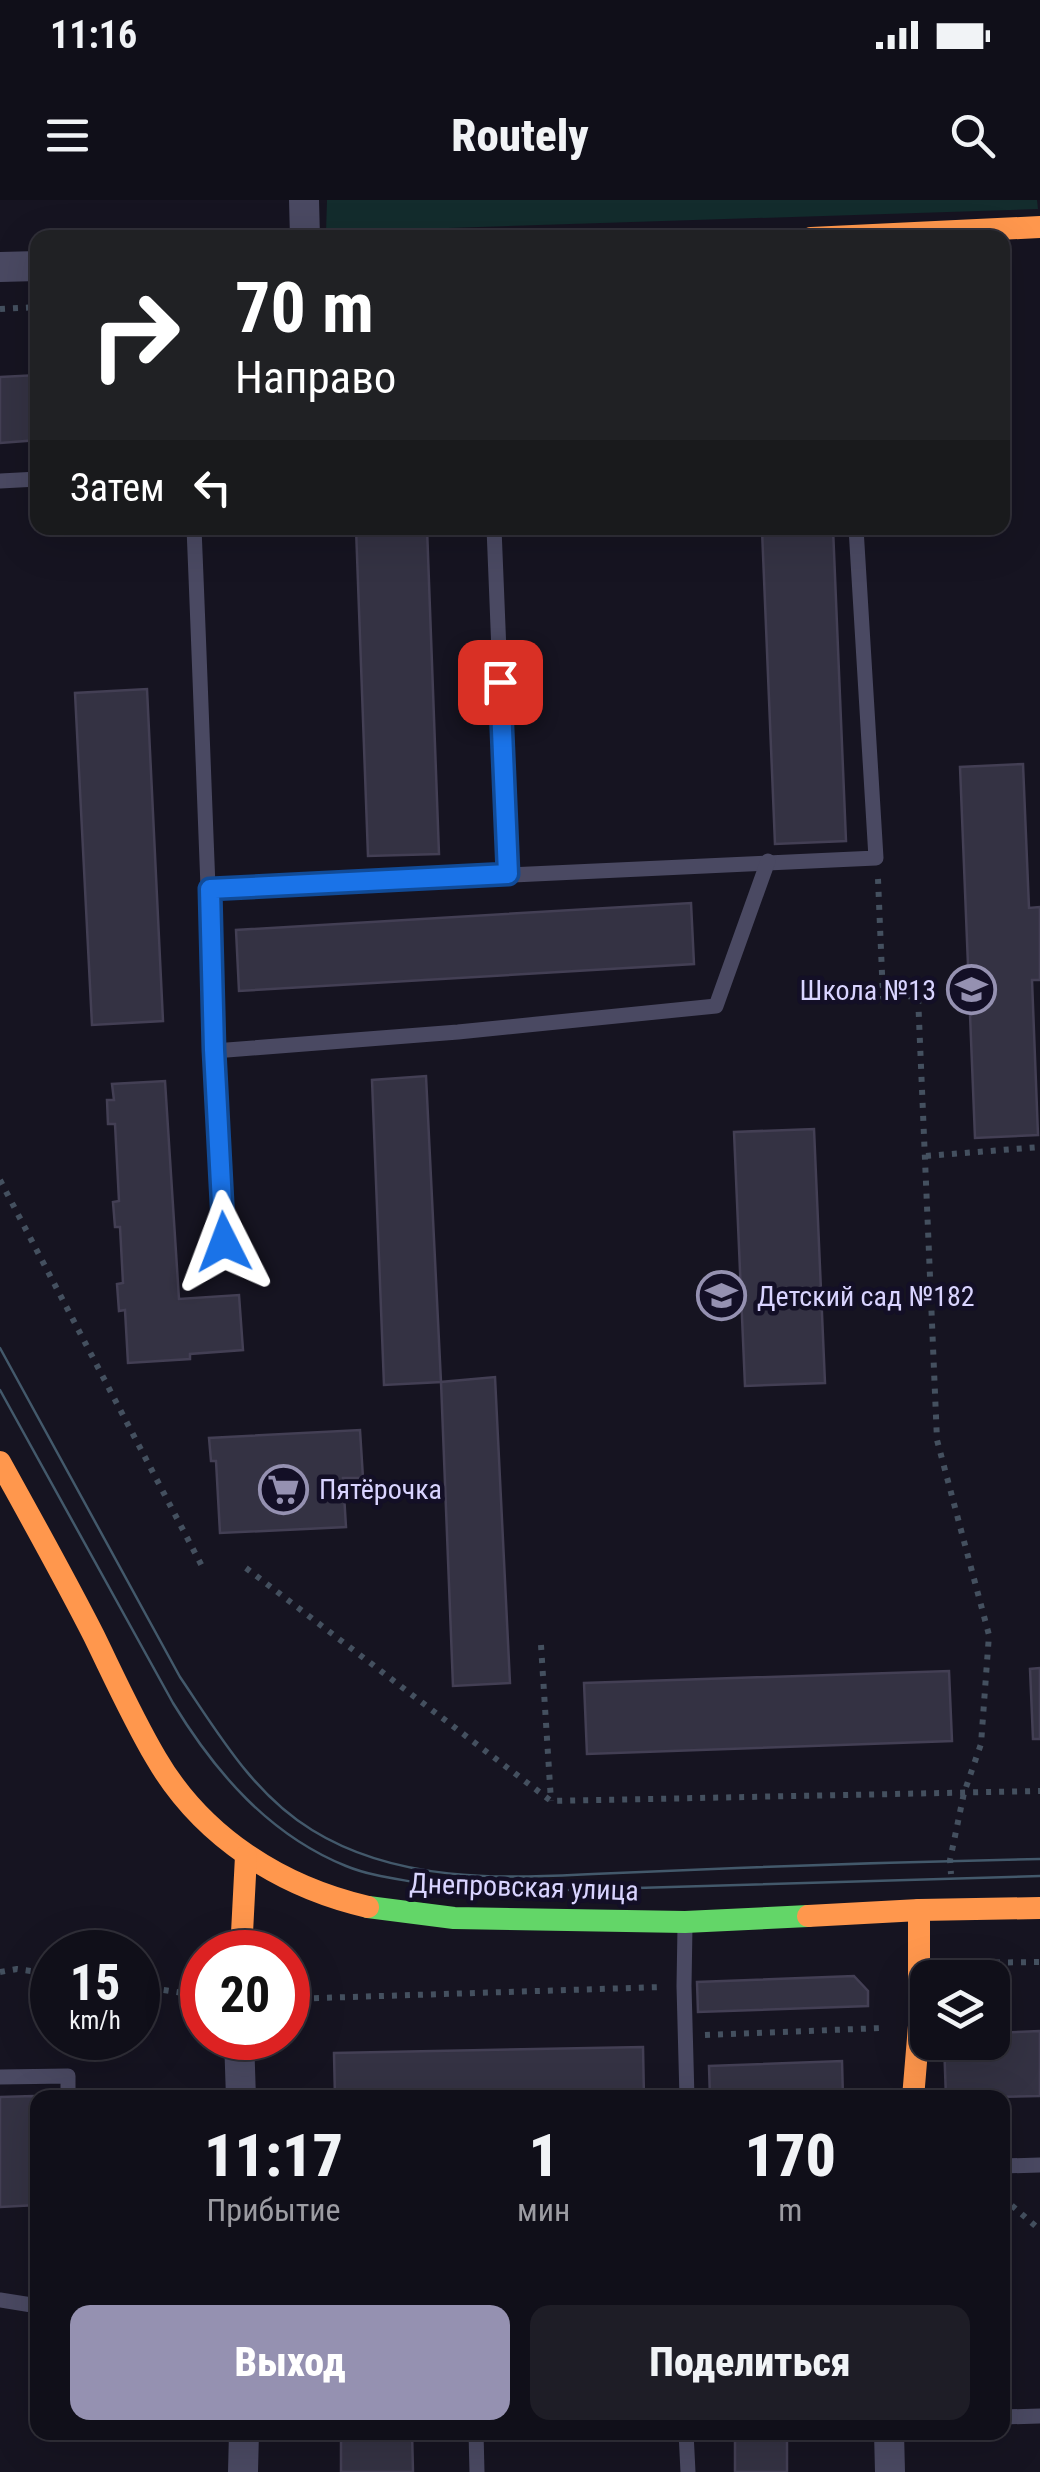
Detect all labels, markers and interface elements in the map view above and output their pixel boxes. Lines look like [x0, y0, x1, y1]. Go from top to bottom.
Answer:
text: 11:16 [50, 13, 137, 57]
icon: menu [40, 108, 95, 163]
icon: search [945, 108, 1000, 163]
text: Routely [451, 109, 589, 162]
text: 70 m [235, 267, 374, 349]
icon: right [70, 270, 200, 400]
text: Направо [235, 351, 396, 404]
icon: left [185, 460, 240, 515]
text: Затем [70, 466, 165, 510]
pin [458, 640, 543, 725]
icon: arrive [473, 655, 528, 710]
school or university icon: Школа №13 [945, 964, 997, 1016]
place label: Школа №13 [800, 974, 936, 1007]
position arrow [172, 1190, 276, 1294]
school or university icon: Детский сад №182 [696, 1270, 748, 1322]
place label: Детский сад №182 [757, 1280, 975, 1313]
supermarket icon: Пятёрочка [258, 1463, 310, 1515]
place label: Пятёрочка [319, 1473, 442, 1506]
street label: Днепровская улица [409, 1867, 639, 1907]
speed limit sign: 20 [180, 1930, 310, 2060]
text: 15 [70, 1954, 120, 2012]
map controls [910, 1960, 1010, 2060]
button: layers [910, 1960, 1010, 2060]
text: km/h [69, 2006, 121, 2035]
text: 11:17 [204, 2120, 343, 2191]
text: 1 [528, 2120, 559, 2191]
text: 170 [744, 2120, 836, 2191]
text: Прибытие [206, 2191, 341, 2229]
text: мин [517, 2191, 570, 2229]
text: m [778, 2191, 802, 2229]
button: Выход [70, 2305, 510, 2420]
button: Поделиться [530, 2305, 970, 2420]

